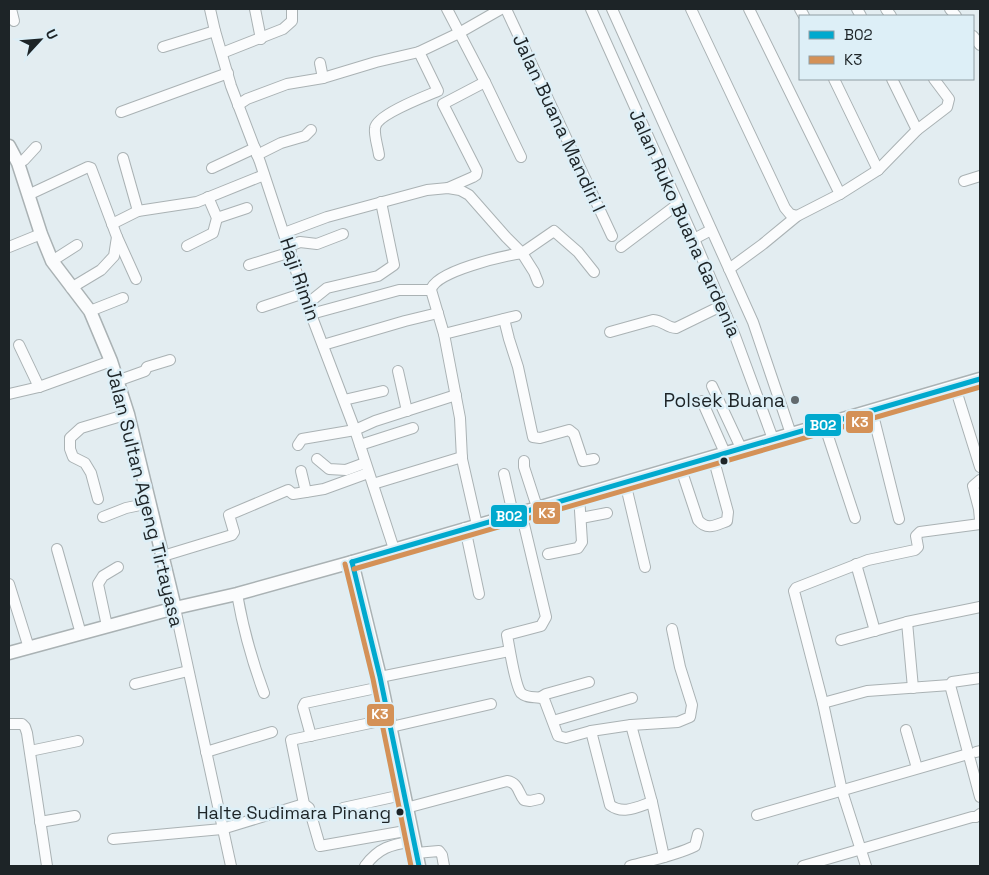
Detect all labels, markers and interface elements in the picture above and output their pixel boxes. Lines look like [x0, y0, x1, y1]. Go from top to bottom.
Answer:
north arrow [15, 15, 65, 65]
legend [799, 15, 974, 80]
text: B02 [844, 25, 873, 44]
text: U [42, 26, 62, 42]
street label: Jalan Buana Mandiri I [507, 30, 611, 216]
text: K3 [844, 50, 862, 69]
street label: Jalan Ruko Buana Gardenia [623, 105, 747, 341]
street label: Haji Rimin [274, 234, 326, 324]
street label: Jalan Sultan Ageng Tirtayasa [101, 365, 189, 630]
place label: Polsek Buana [663, 388, 785, 413]
marker: Polsek Buana [789, 394, 801, 406]
line badge: K3 [845, 410, 874, 434]
line badge: B02 [804, 413, 842, 437]
text: K3 [851, 413, 869, 431]
text: B02 [810, 416, 836, 434]
unlabelled marker [719, 456, 729, 466]
line badge: K3 [532, 501, 561, 525]
line badge: B02 [490, 504, 528, 528]
text: K3 [538, 504, 556, 522]
text: B02 [496, 507, 522, 525]
line badge: K3 [366, 703, 395, 727]
text: K3 [371, 705, 389, 723]
place label: Halte Sudimara Pinang [197, 801, 391, 824]
marker: Halte Sudimara Pinang [395, 807, 405, 817]

